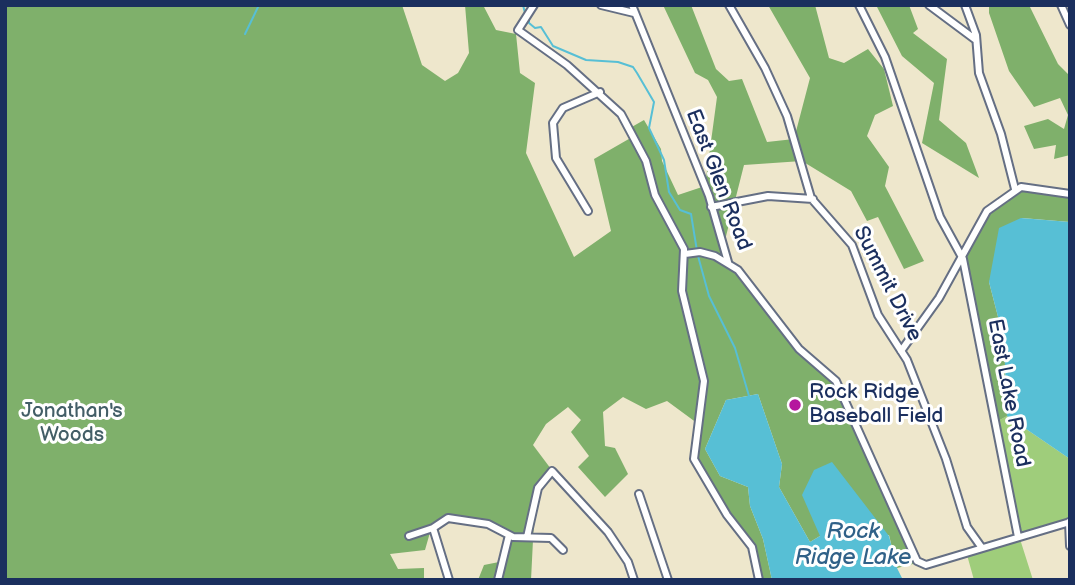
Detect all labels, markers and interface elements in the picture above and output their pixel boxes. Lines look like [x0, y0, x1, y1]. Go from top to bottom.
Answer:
street label: East Glen Road [679, 106, 757, 254]
street label: Summit Drive [847, 222, 927, 346]
street label: East Lake Road [981, 317, 1035, 469]
place label: Rock Ridge Baseball Field [809, 380, 943, 430]
marker: Rock Ridge Baseball Field [787, 397, 803, 413]
park label: Jonathan's Woods [21, 399, 123, 449]
water label: Rock Ridge Lake [795, 518, 911, 572]

